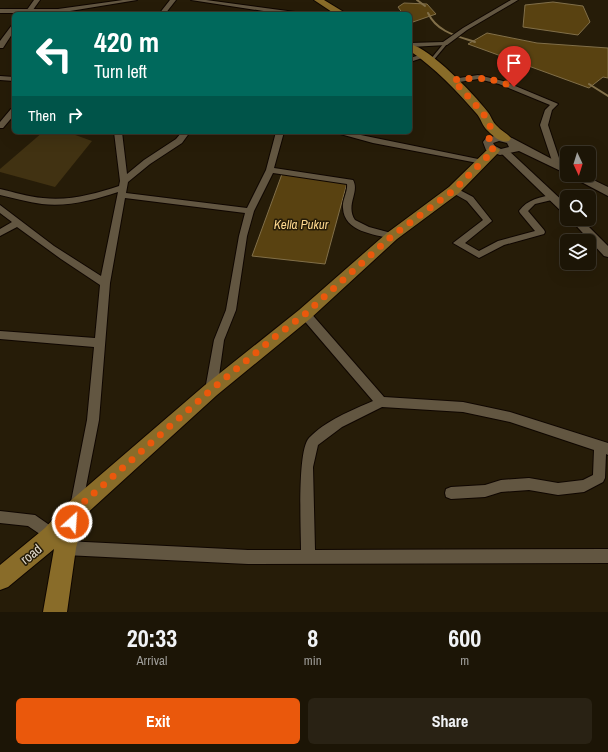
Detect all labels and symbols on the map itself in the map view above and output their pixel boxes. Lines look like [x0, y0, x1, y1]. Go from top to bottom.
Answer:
pin [497, 46, 531, 87]
north arrow [560, 146, 596, 182]
water label: Kella Pukur [274, 216, 329, 233]
position arrow [51, 501, 93, 543]
street label: road [16, 540, 46, 568]

